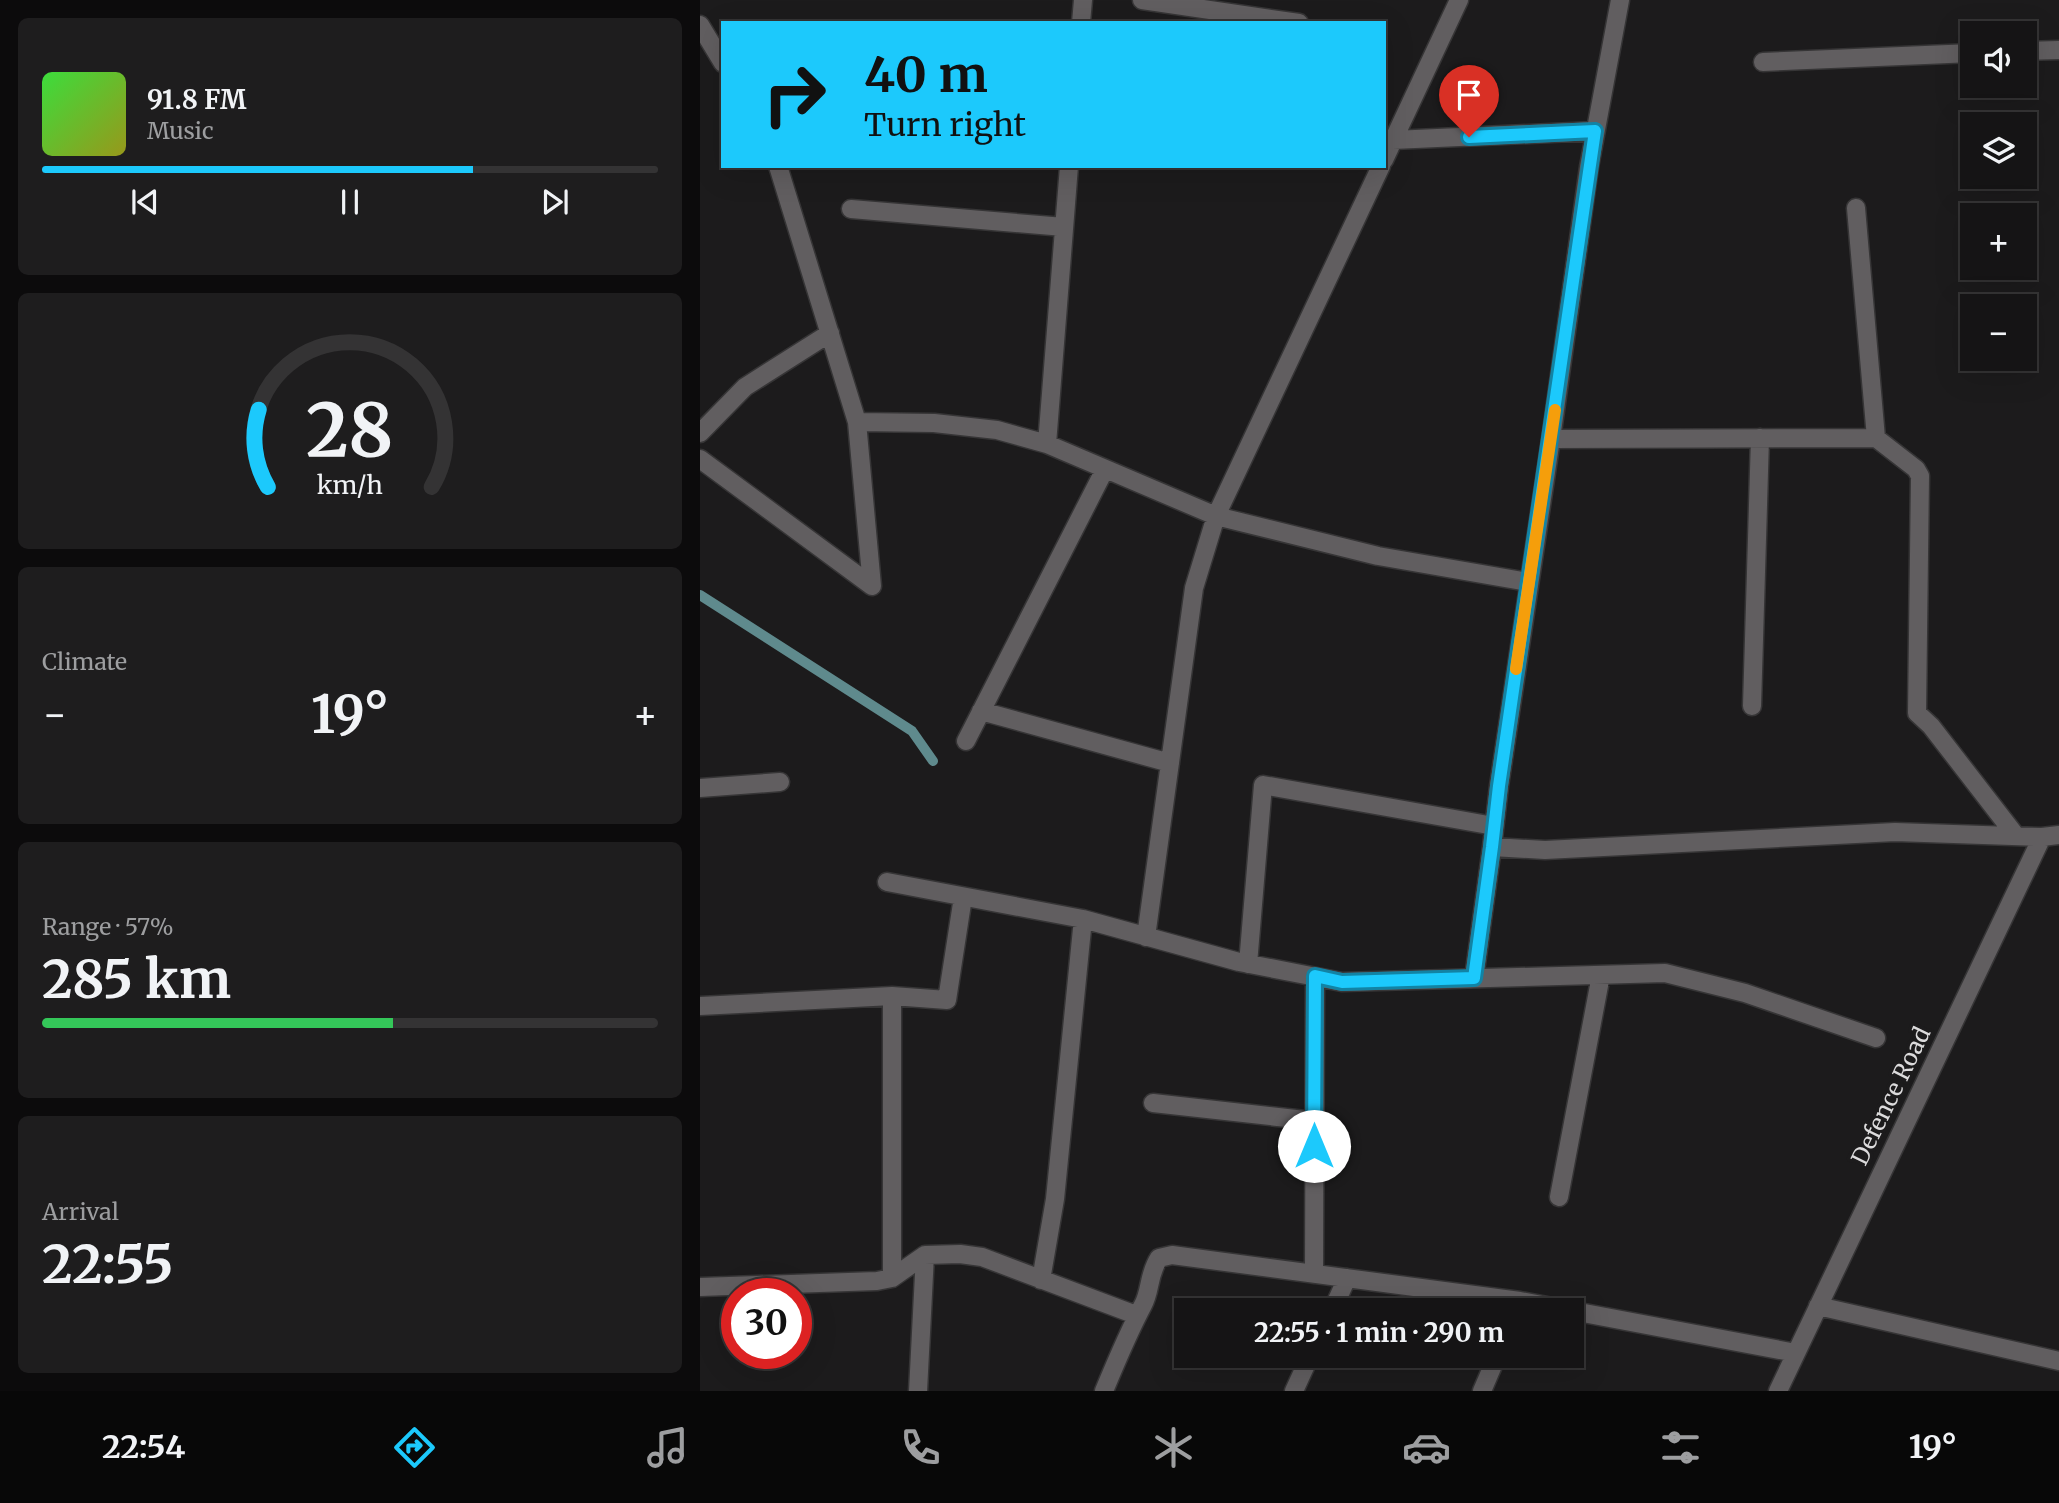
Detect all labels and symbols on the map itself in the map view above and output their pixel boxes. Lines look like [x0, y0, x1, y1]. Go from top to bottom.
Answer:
pin [1439, 65, 1499, 137]
street label: Defence Road [1845, 1022, 1937, 1170]
position arrow [1277, 1109, 1351, 1183]
speed limit sign: 30 [721, 1278, 812, 1369]

